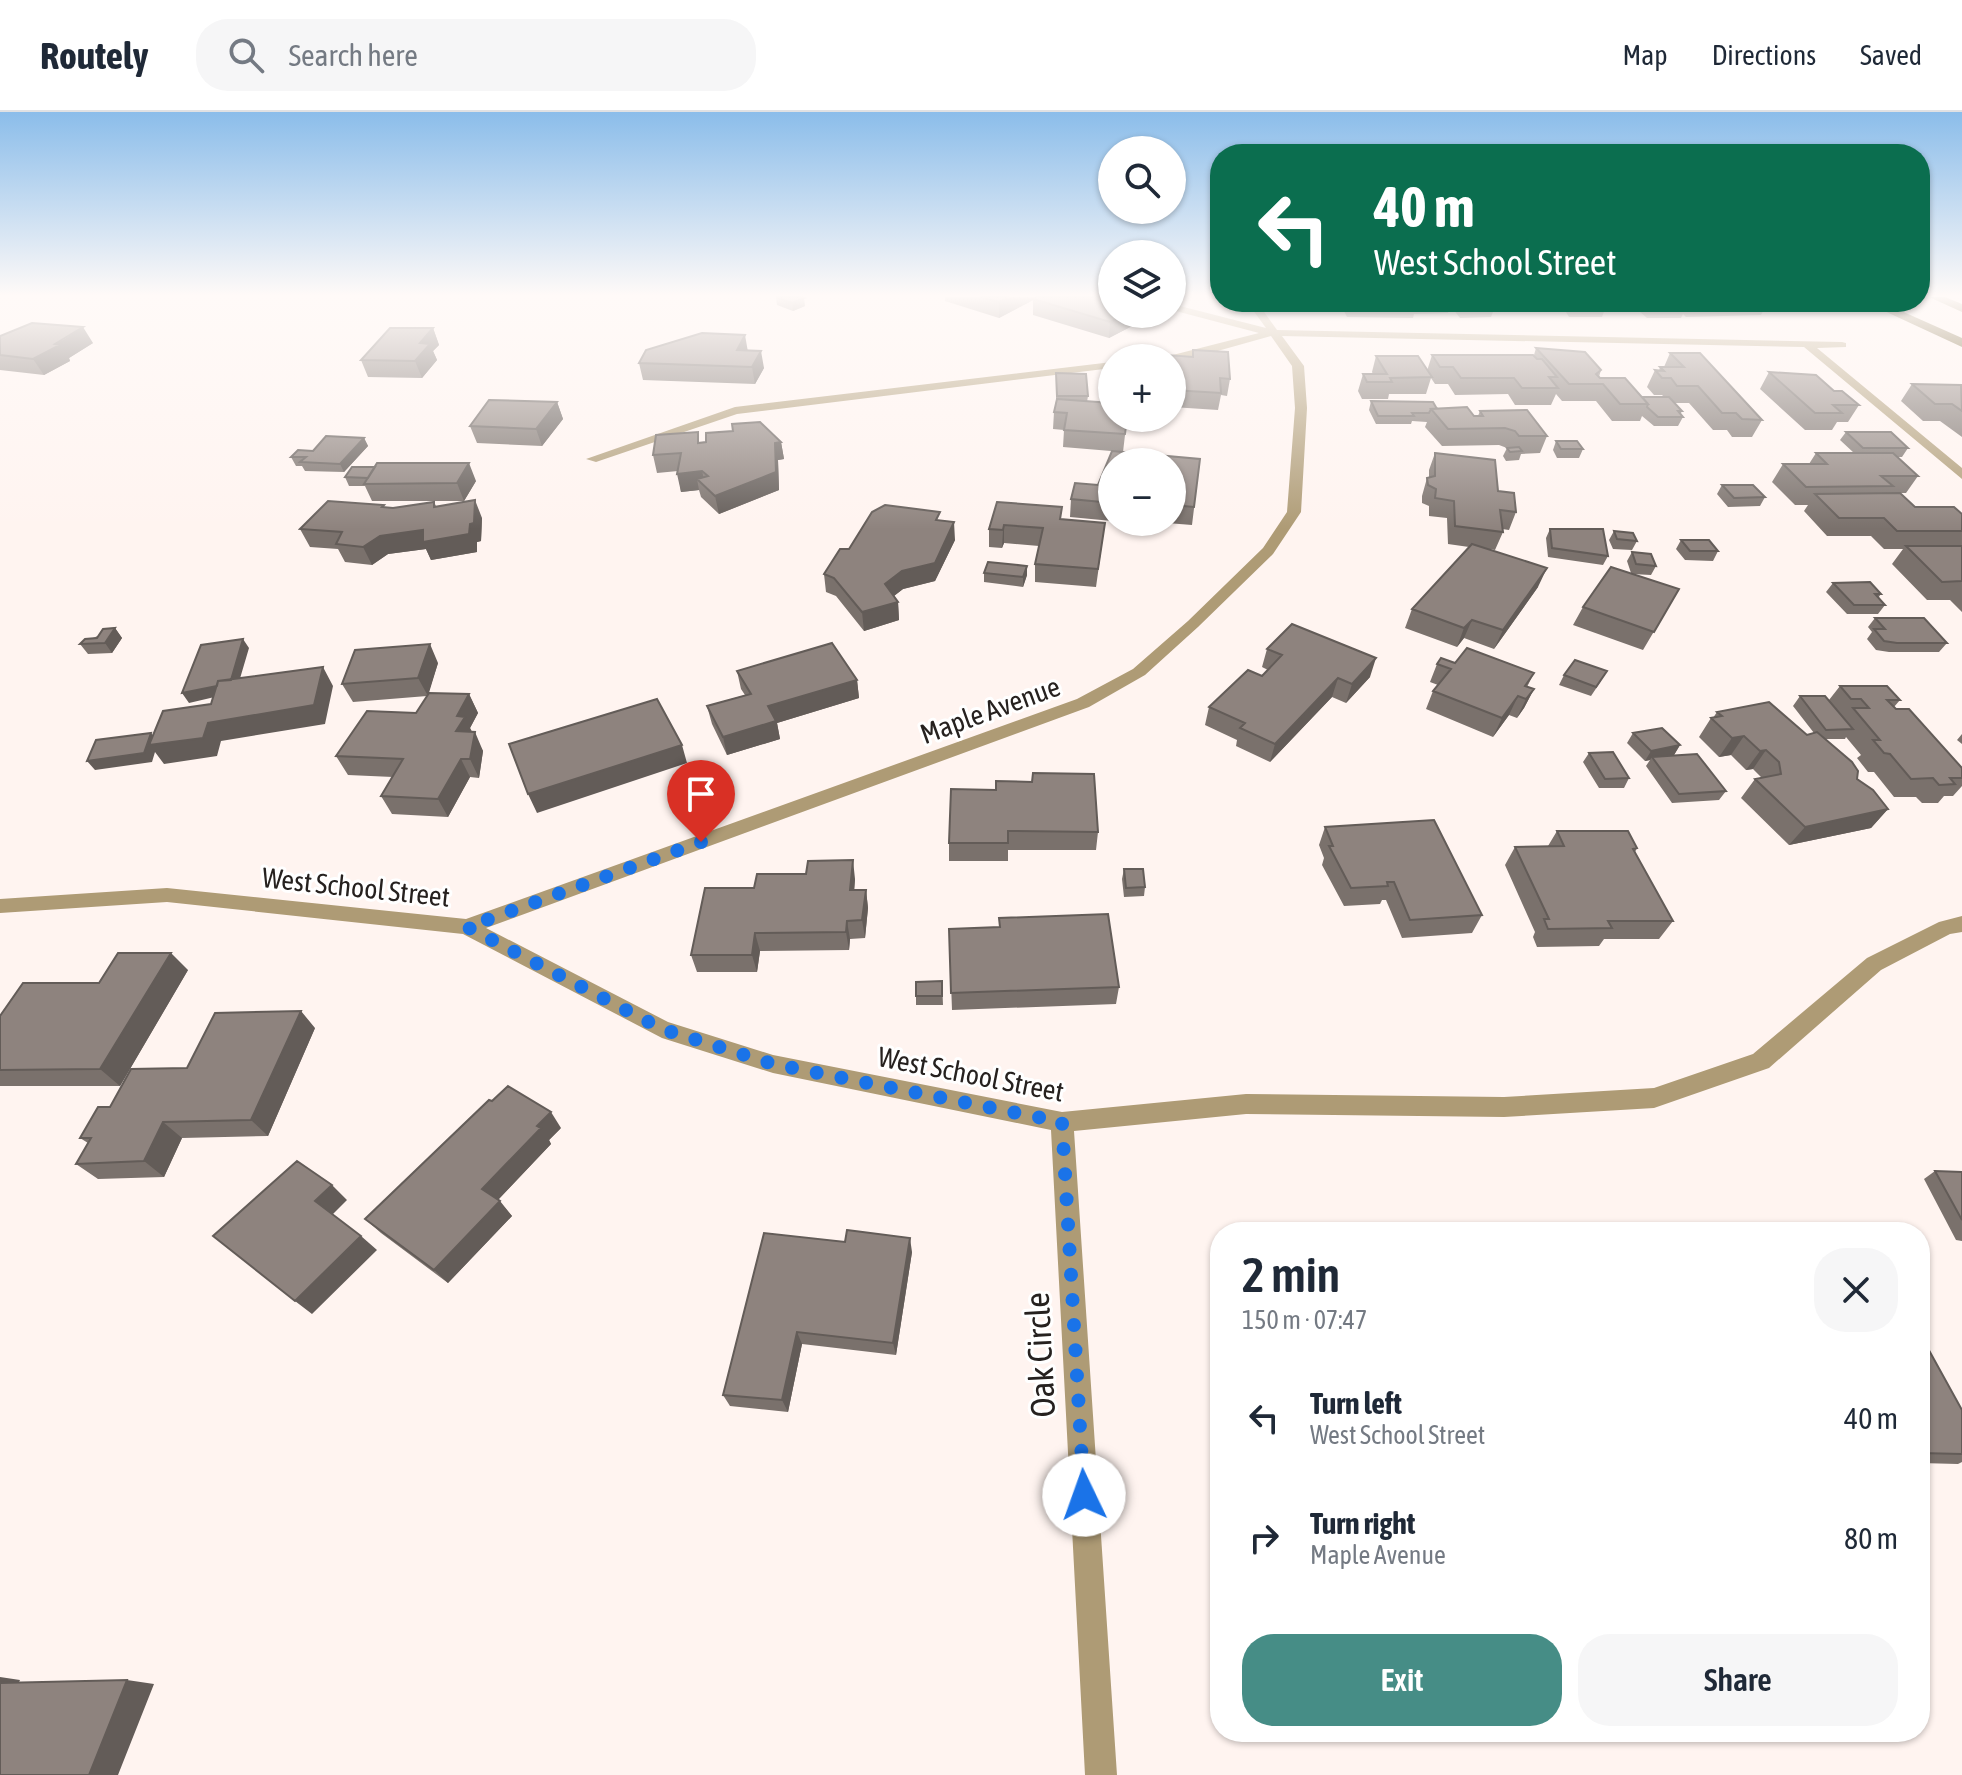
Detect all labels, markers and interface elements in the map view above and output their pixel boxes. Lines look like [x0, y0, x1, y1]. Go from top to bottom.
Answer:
search box [196, 19, 756, 91]
icon: search [224, 33, 268, 77]
text: Routely [40, 34, 148, 77]
text: Search here [288, 38, 418, 72]
text: Map [1623, 39, 1668, 71]
text: Directions [1712, 39, 1816, 71]
text: Saved [1860, 39, 1922, 71]
map controls [1098, 136, 1186, 536]
button: search [1098, 136, 1186, 224]
text: 40 m [1374, 175, 1475, 239]
icon: left [1242, 176, 1346, 280]
button: layers [1098, 240, 1186, 328]
text: West School Street [1374, 241, 1617, 283]
button: + [1098, 344, 1186, 432]
button: − [1098, 448, 1186, 536]
street label: Maple Avenue [916, 670, 1064, 750]
pin [667, 760, 735, 842]
icon: arrive [679, 772, 723, 816]
street label: West School Street [261, 861, 451, 913]
street label: West School Street [875, 1040, 1067, 1108]
text: 2 min [1242, 1247, 1340, 1302]
button: close [1814, 1248, 1898, 1332]
street label: Oak Circle [1017, 1292, 1062, 1419]
text: 150 m · 07:47 [1242, 1305, 1367, 1335]
text: Turn left [1310, 1386, 1402, 1420]
icon: left [1242, 1396, 1286, 1440]
text: 40 m [1844, 1401, 1898, 1435]
text: West School Street [1310, 1420, 1485, 1450]
position arrow [1042, 1453, 1126, 1537]
text: Turn right [1310, 1506, 1416, 1540]
icon: right [1242, 1516, 1286, 1560]
text: 80 m [1844, 1521, 1898, 1555]
text: Maple Avenue [1310, 1540, 1446, 1570]
button: Exit [1242, 1634, 1562, 1726]
button: Share [1578, 1634, 1898, 1726]

